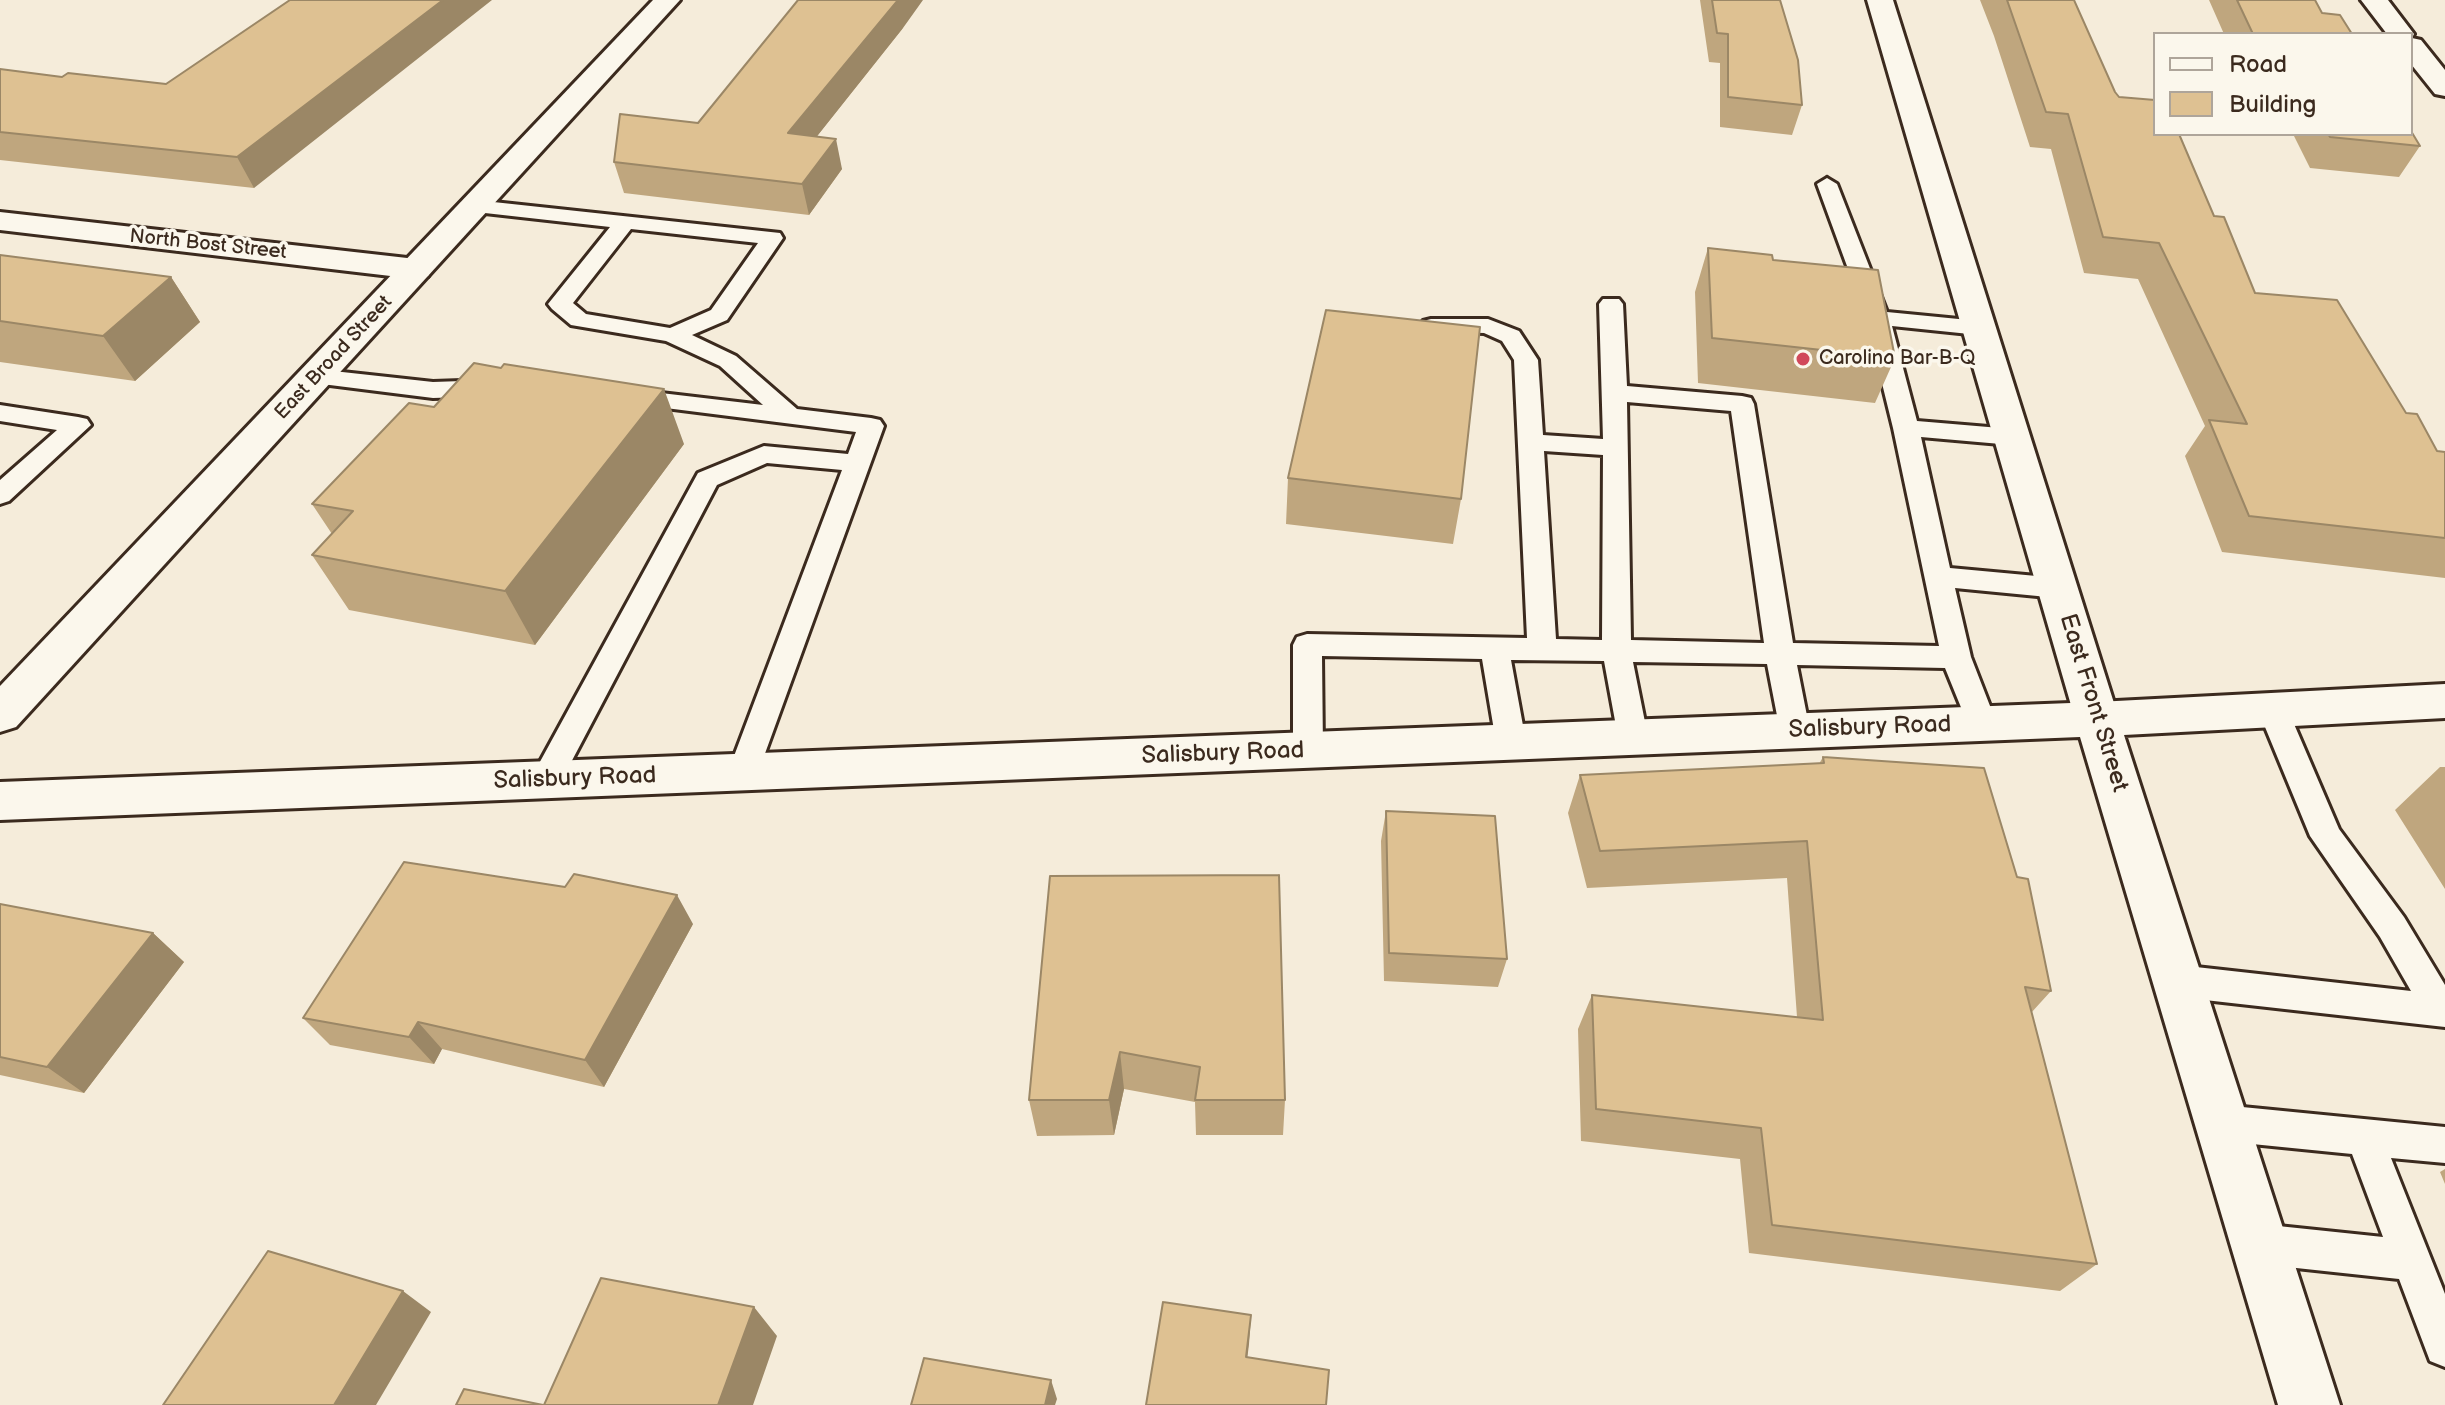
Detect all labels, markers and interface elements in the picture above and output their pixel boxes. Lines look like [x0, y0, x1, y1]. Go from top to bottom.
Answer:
legend [2153, 32, 2413, 136]
text: Road [2229, 50, 2287, 79]
text: Building [2229, 90, 2316, 119]
street label: North Bost Street [128, 225, 288, 265]
street label: East Broad Street [270, 291, 398, 425]
place label: Carolina Bar-B-Q [1819, 347, 1975, 371]
marker: Carolina Bar-B-Q [1794, 350, 1812, 368]
street label: East Front Street [2052, 611, 2134, 795]
street label: Salisbury Road [1788, 711, 1952, 745]
street label: Salisbury Road [1141, 737, 1305, 771]
street label: Salisbury Road [493, 762, 657, 796]

